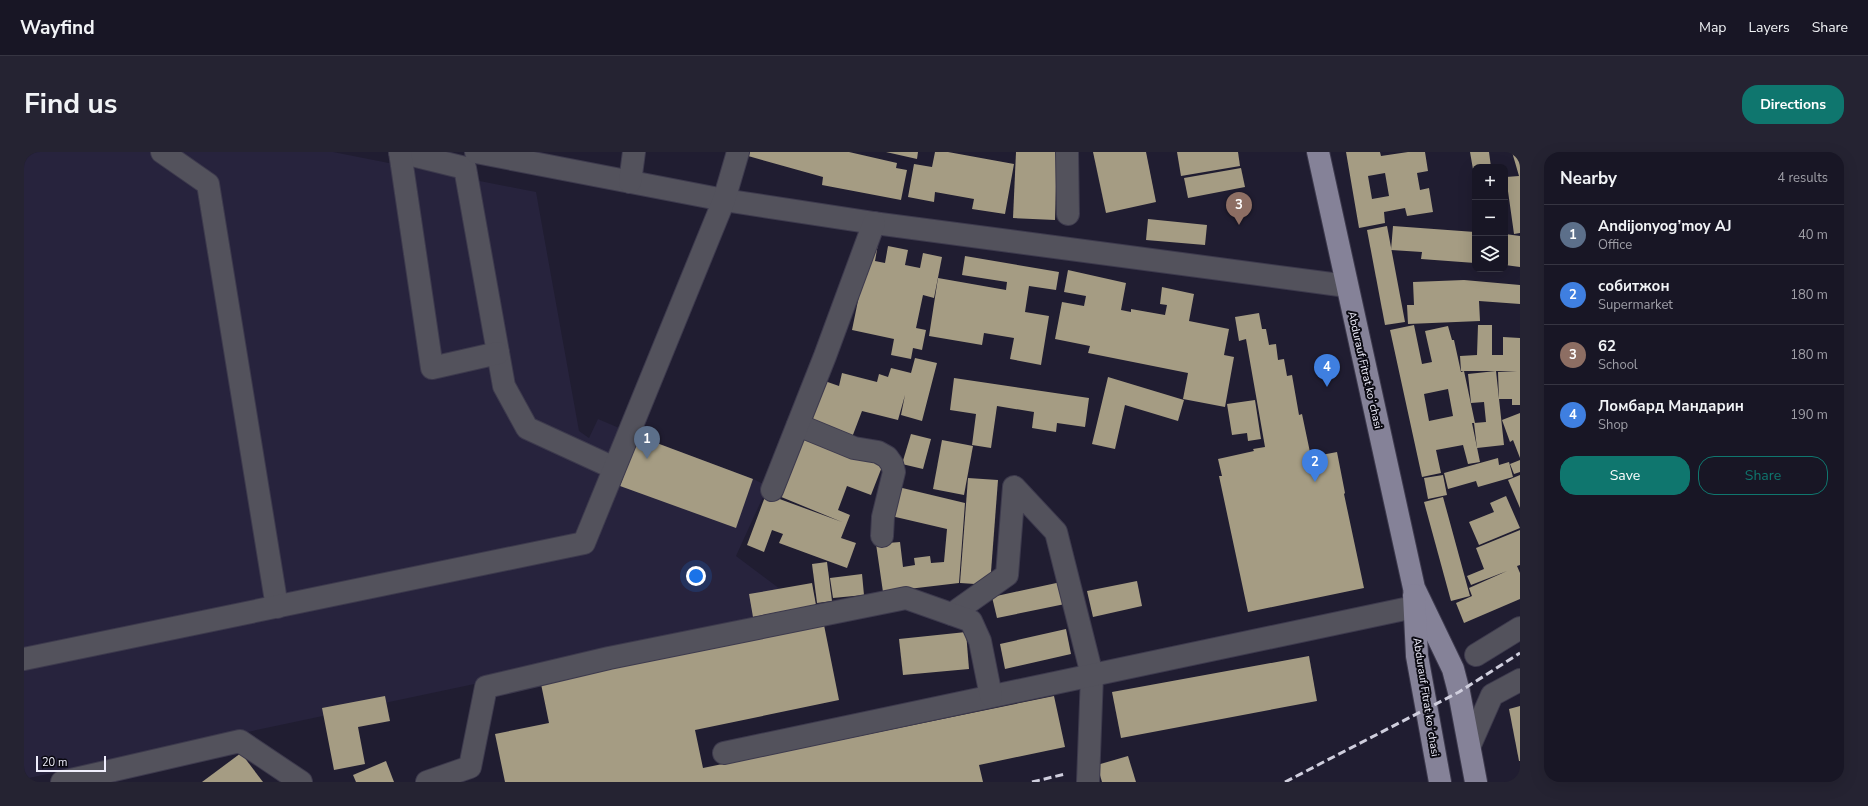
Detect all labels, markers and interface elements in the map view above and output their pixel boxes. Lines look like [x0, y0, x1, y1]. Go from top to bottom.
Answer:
text: Wayfind [20, 15, 95, 41]
text: Map [1699, 18, 1726, 37]
text: Layers [1748, 18, 1790, 37]
text: Share [1812, 18, 1848, 37]
text: Find us [24, 85, 118, 123]
button: Directions [1742, 85, 1844, 124]
map controls [1472, 164, 1508, 272]
button: + [1472, 164, 1508, 200]
text: Nearby [1560, 167, 1617, 190]
text: 4 results [1777, 169, 1828, 187]
pin: 3 [1226, 192, 1252, 225]
button: − [1472, 200, 1508, 236]
text: Andijonyog’moy AJ [1598, 216, 1732, 236]
text: 1 [1569, 226, 1577, 244]
text: 40 m [1798, 226, 1828, 244]
button: layers [1472, 236, 1508, 272]
text: Office [1598, 236, 1632, 254]
text: собитжон [1598, 276, 1670, 296]
text: 2 [1569, 286, 1577, 304]
text: 180 m [1790, 286, 1828, 304]
text: Supermarket [1598, 296, 1673, 314]
street label: Abdurauf Fitrat koʻchasi [1344, 310, 1386, 430]
text: 62 [1598, 336, 1616, 356]
text: 3 [1569, 346, 1577, 364]
text: 180 m [1790, 346, 1828, 364]
pin: 4 [1314, 354, 1340, 387]
text: School [1598, 356, 1638, 374]
text: Ломбард Мандарин [1598, 396, 1744, 416]
text: 4 [1569, 406, 1577, 424]
text: 190 m [1790, 406, 1828, 424]
text: Shop [1598, 416, 1628, 434]
pin: 1 [634, 426, 660, 459]
pin: 2 [1302, 449, 1328, 482]
button: Save [1560, 456, 1690, 495]
button: Share [1698, 456, 1828, 495]
your location [686, 566, 706, 586]
street label: Abdurauf Fitrat koʻchasi [1409, 636, 1443, 758]
scale bar [36, 754, 106, 773]
text: 20 m [42, 755, 67, 770]

